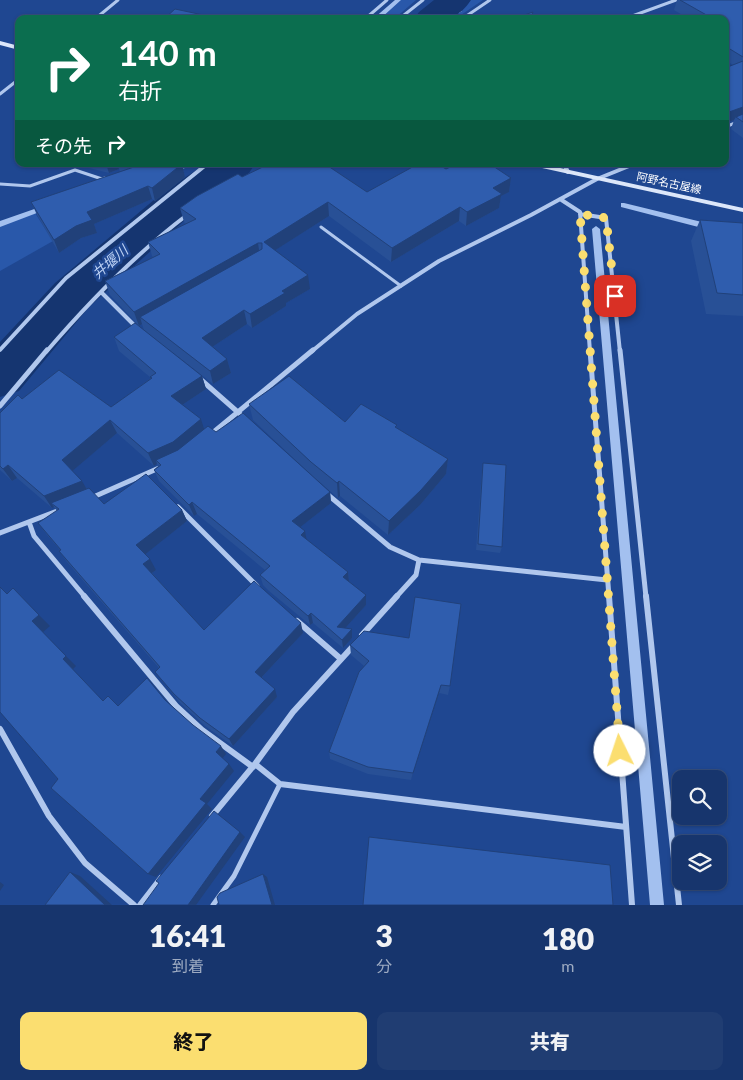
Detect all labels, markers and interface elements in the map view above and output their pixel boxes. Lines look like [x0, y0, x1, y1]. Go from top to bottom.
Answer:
text: 140 m [118, 31, 217, 73]
icon: right [35, 35, 100, 100]
text: 右折 [118, 77, 162, 104]
icon: right [102, 130, 130, 158]
text: その先 [35, 134, 92, 157]
street label: 阿野名古屋線 [635, 169, 703, 196]
water label: 井堰川 [88, 240, 133, 282]
pin [594, 275, 636, 317]
icon: arrive [601, 282, 629, 310]
position arrow [593, 724, 645, 776]
map controls [672, 770, 727, 890]
button: search [672, 770, 727, 825]
button: layers [672, 835, 727, 890]
text: 16:41 [149, 917, 227, 953]
text: 3 [375, 917, 393, 953]
text: 180 [542, 920, 594, 956]
text: 到着 [172, 956, 204, 975]
text: 分 [376, 956, 392, 975]
text: m [561, 956, 575, 975]
button: 終了 [20, 1012, 367, 1070]
button: 共有 [377, 1012, 723, 1070]

